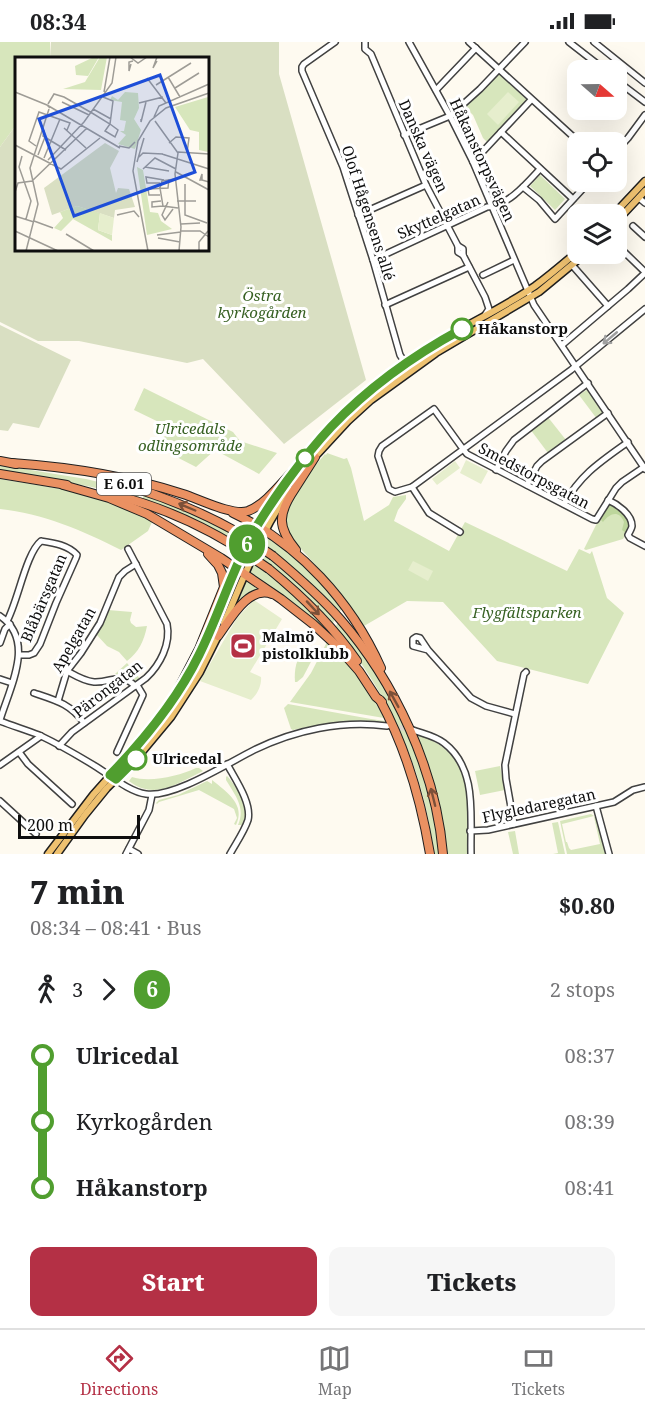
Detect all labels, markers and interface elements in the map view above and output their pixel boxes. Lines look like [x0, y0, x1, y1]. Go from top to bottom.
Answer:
text: 08:34 [30, 6, 86, 36]
inset map [15, 57, 208, 250]
north arrow [567, 60, 627, 120]
map controls [567, 60, 627, 264]
street label: Håkanstorpsvägen [446, 95, 520, 225]
street label: Danska vägen [394, 96, 453, 196]
button: locate [567, 132, 627, 192]
street label: Olof Hågensens allé [338, 143, 400, 283]
street label: Skyttelgatan [394, 189, 483, 243]
button: layers [567, 204, 627, 264]
park label: Östra kyrkogården [217, 285, 307, 322]
marker: Håkanstorp [451, 318, 473, 340]
place label: Håkanstorp [478, 318, 568, 338]
one-way arrow [603, 331, 618, 345]
park label: Ulricedals odlingsområde [138, 418, 243, 455]
street label: Smedstorpsgatan [475, 437, 594, 513]
unlabelled marker [296, 449, 314, 467]
road number: E 6.01 [97, 473, 151, 495]
one-way arrow [178, 501, 197, 512]
line badge: 6 [228, 524, 266, 564]
text: 6 [241, 530, 253, 558]
street label: Blåbärsgatan [15, 550, 71, 645]
one-way arrow [306, 601, 320, 616]
park label: Flygfältsparken [471, 602, 582, 622]
street label: Apelgatan [46, 603, 100, 676]
place label: Malmö pistolklubb [262, 626, 349, 663]
sports icon: Malmö pistolklubb [228, 631, 258, 661]
street label: Pärongatan [69, 655, 146, 722]
one-way arrow [388, 690, 399, 708]
marker: Ulricedal [125, 748, 147, 770]
place label: Ulricedal [152, 748, 223, 768]
street label: Flygledaregatan [480, 783, 598, 827]
one-way arrow [426, 787, 438, 806]
scale bar [18, 812, 140, 840]
text: 200 m [27, 814, 73, 836]
text: 7 min [30, 869, 125, 914]
text: $0.80 [559, 890, 615, 920]
text: 08:34 – 08:41 · Bus [30, 914, 201, 941]
icon: walk [30, 973, 63, 1006]
icon: forward [92, 973, 125, 1006]
text: 6 [146, 975, 158, 1003]
text: 3 [72, 976, 83, 1003]
text: 2 stops [550, 976, 615, 1003]
text: Ulricedal [76, 1040, 179, 1070]
text: 08:37 [565, 1042, 615, 1069]
text: Kyrkogården [76, 1106, 213, 1136]
text: 08:39 [565, 1108, 615, 1135]
text: Håkanstorp [76, 1172, 208, 1202]
text: 08:41 [565, 1174, 615, 1201]
button: Start [30, 1247, 317, 1316]
button: Tickets [329, 1247, 615, 1316]
tab: Directions [80, 1342, 158, 1400]
tab: Map [318, 1342, 352, 1400]
tab: Tickets [512, 1342, 565, 1400]

